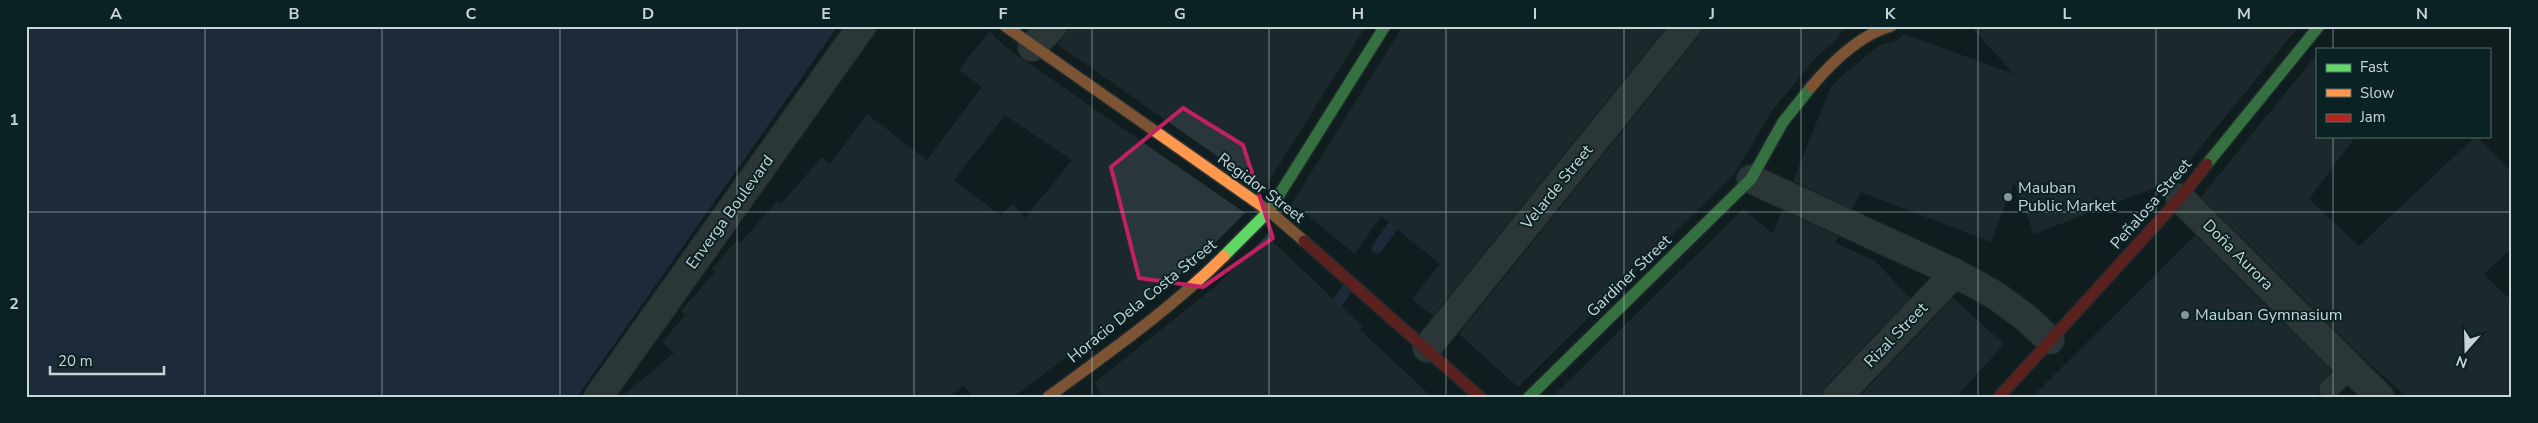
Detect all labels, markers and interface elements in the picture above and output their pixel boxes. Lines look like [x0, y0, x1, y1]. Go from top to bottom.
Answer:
text: A [110, 3, 122, 25]
text: B [288, 3, 300, 25]
text: C [466, 3, 477, 25]
text: D [642, 3, 654, 25]
text: E [821, 3, 831, 25]
text: F [999, 3, 1008, 25]
text: G [1174, 3, 1186, 25]
text: H [1352, 3, 1364, 25]
text: I [1533, 3, 1537, 25]
text: J [1708, 3, 1715, 25]
text: K [1885, 3, 1897, 25]
text: L [2063, 3, 2072, 25]
text: M [2237, 3, 2251, 25]
text: N [2416, 3, 2428, 25]
legend [2316, 48, 2490, 138]
text: Fast [2360, 57, 2389, 77]
text: Slow [2360, 83, 2395, 103]
text: Jam [2359, 107, 2386, 127]
text: 1 [9, 109, 19, 131]
street label: Velarde Street [1515, 140, 1598, 235]
street label: Regidor Street [1213, 148, 1309, 228]
street label: Enverga Boulevard [681, 151, 779, 273]
street label: Peñalosa Street [2106, 154, 2197, 254]
place label: Mauban Public Market [2018, 177, 2116, 217]
marker: Mauban Public Market [2002, 191, 2014, 203]
street label: Doña Aurora [2198, 215, 2278, 295]
street label: Gardiner Street [1582, 230, 1676, 322]
street label: Horacio Dela Costa Street [1063, 234, 1221, 368]
text: 2 [9, 293, 19, 315]
street label: Rizal Street [1859, 297, 1933, 372]
place label: Mauban Gymnasium [2195, 304, 2342, 326]
marker: Mauban Gymnasium [2179, 309, 2191, 321]
north arrow [2440, 326, 2490, 376]
scale bar [50, 343, 164, 375]
text: 20 m [58, 351, 93, 371]
text: N [2454, 351, 2470, 372]

